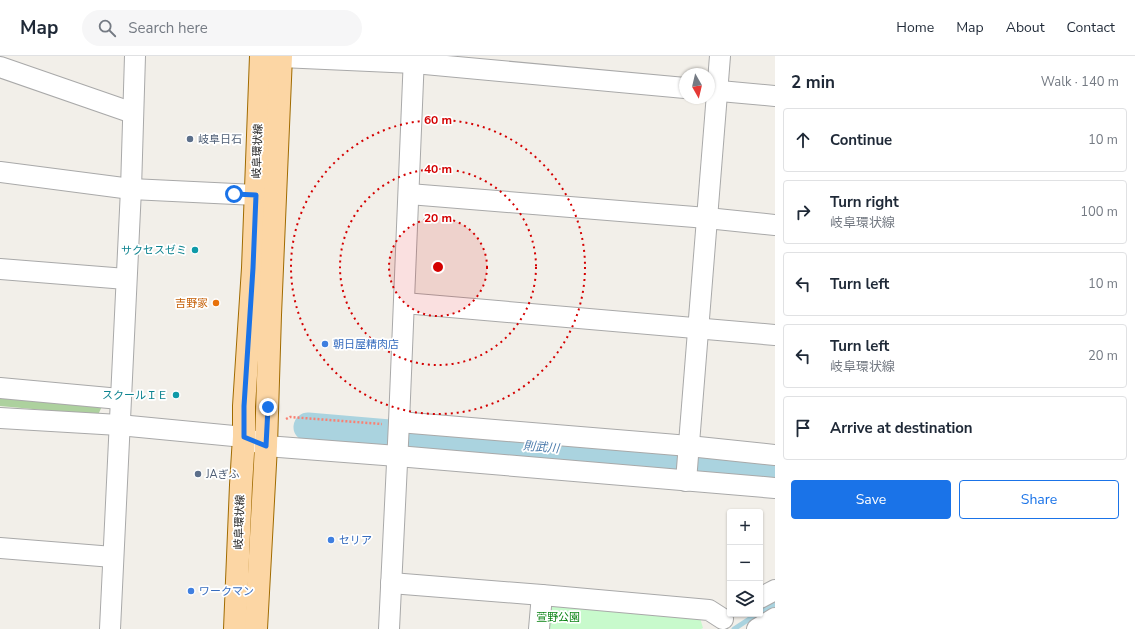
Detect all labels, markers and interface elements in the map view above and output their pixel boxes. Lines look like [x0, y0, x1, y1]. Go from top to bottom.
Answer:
search box [82, 10, 362, 46]
text: Map [20, 15, 58, 41]
icon: search [96, 17, 118, 39]
text: Search here [128, 18, 208, 38]
text: Home [896, 18, 934, 37]
text: Map [956, 18, 984, 37]
text: About [1006, 18, 1045, 37]
text: Contact [1067, 18, 1115, 37]
north arrow [679, 68, 715, 104]
text: 2 min [791, 71, 835, 94]
text: Walk · 140 m [1041, 73, 1119, 91]
text: 60 m [424, 112, 452, 128]
street label: 岐阜環状線 [249, 123, 266, 179]
icon: ahead [792, 129, 814, 151]
text: Continue [830, 130, 892, 150]
text: 10 m [1088, 131, 1118, 149]
place label: 岐阜日石 [198, 132, 242, 147]
marker: 岐阜日石 [185, 134, 195, 144]
text: 40 m [424, 161, 452, 177]
route start [225, 185, 243, 203]
text: Turn right [830, 192, 899, 212]
icon: right [792, 201, 814, 223]
text: 100 m [1080, 203, 1118, 221]
text: 20 m [424, 210, 452, 226]
text: 岐阜環状線 [830, 214, 895, 232]
place label: サクセスゼミ [121, 243, 187, 258]
marker: サクセスゼミ [190, 245, 200, 255]
centre of rings [431, 260, 445, 274]
icon: left [792, 273, 814, 295]
text: Turn left [830, 274, 889, 294]
text: 10 m [1088, 275, 1118, 293]
place label: 吉野家 [175, 296, 208, 311]
marker: 吉野家 [211, 298, 221, 308]
text: Turn left [830, 336, 889, 356]
place label: 朝日屋精肉店 [333, 337, 399, 352]
marker: 朝日屋精肉店 [320, 339, 330, 349]
icon: left [792, 345, 814, 367]
text: 20 m [1088, 347, 1118, 365]
text: 岐阜環状線 [830, 358, 895, 376]
place label: スクールＩＥ [102, 388, 168, 403]
marker: スクールＩＥ [171, 390, 181, 400]
route end [259, 398, 277, 416]
icon: arrive [792, 417, 814, 439]
text: Arrive at destination [830, 418, 973, 438]
water label: 則武川 [522, 437, 562, 457]
place label: JAぎふ [205, 467, 240, 482]
marker: JAぎふ [193, 469, 203, 479]
button: Save [791, 480, 951, 519]
button: Share [959, 480, 1119, 519]
street label: 岐阜環状線 [231, 494, 248, 550]
map controls [727, 509, 763, 617]
button: + [727, 509, 763, 545]
place label: セリア [339, 533, 372, 548]
marker: セリア [326, 535, 336, 545]
button: − [727, 545, 763, 581]
button: layers [727, 581, 763, 617]
place label: ワークマン [199, 584, 254, 599]
marker: ワークマン [186, 586, 196, 596]
park label: 萱野公園 [536, 610, 580, 625]

